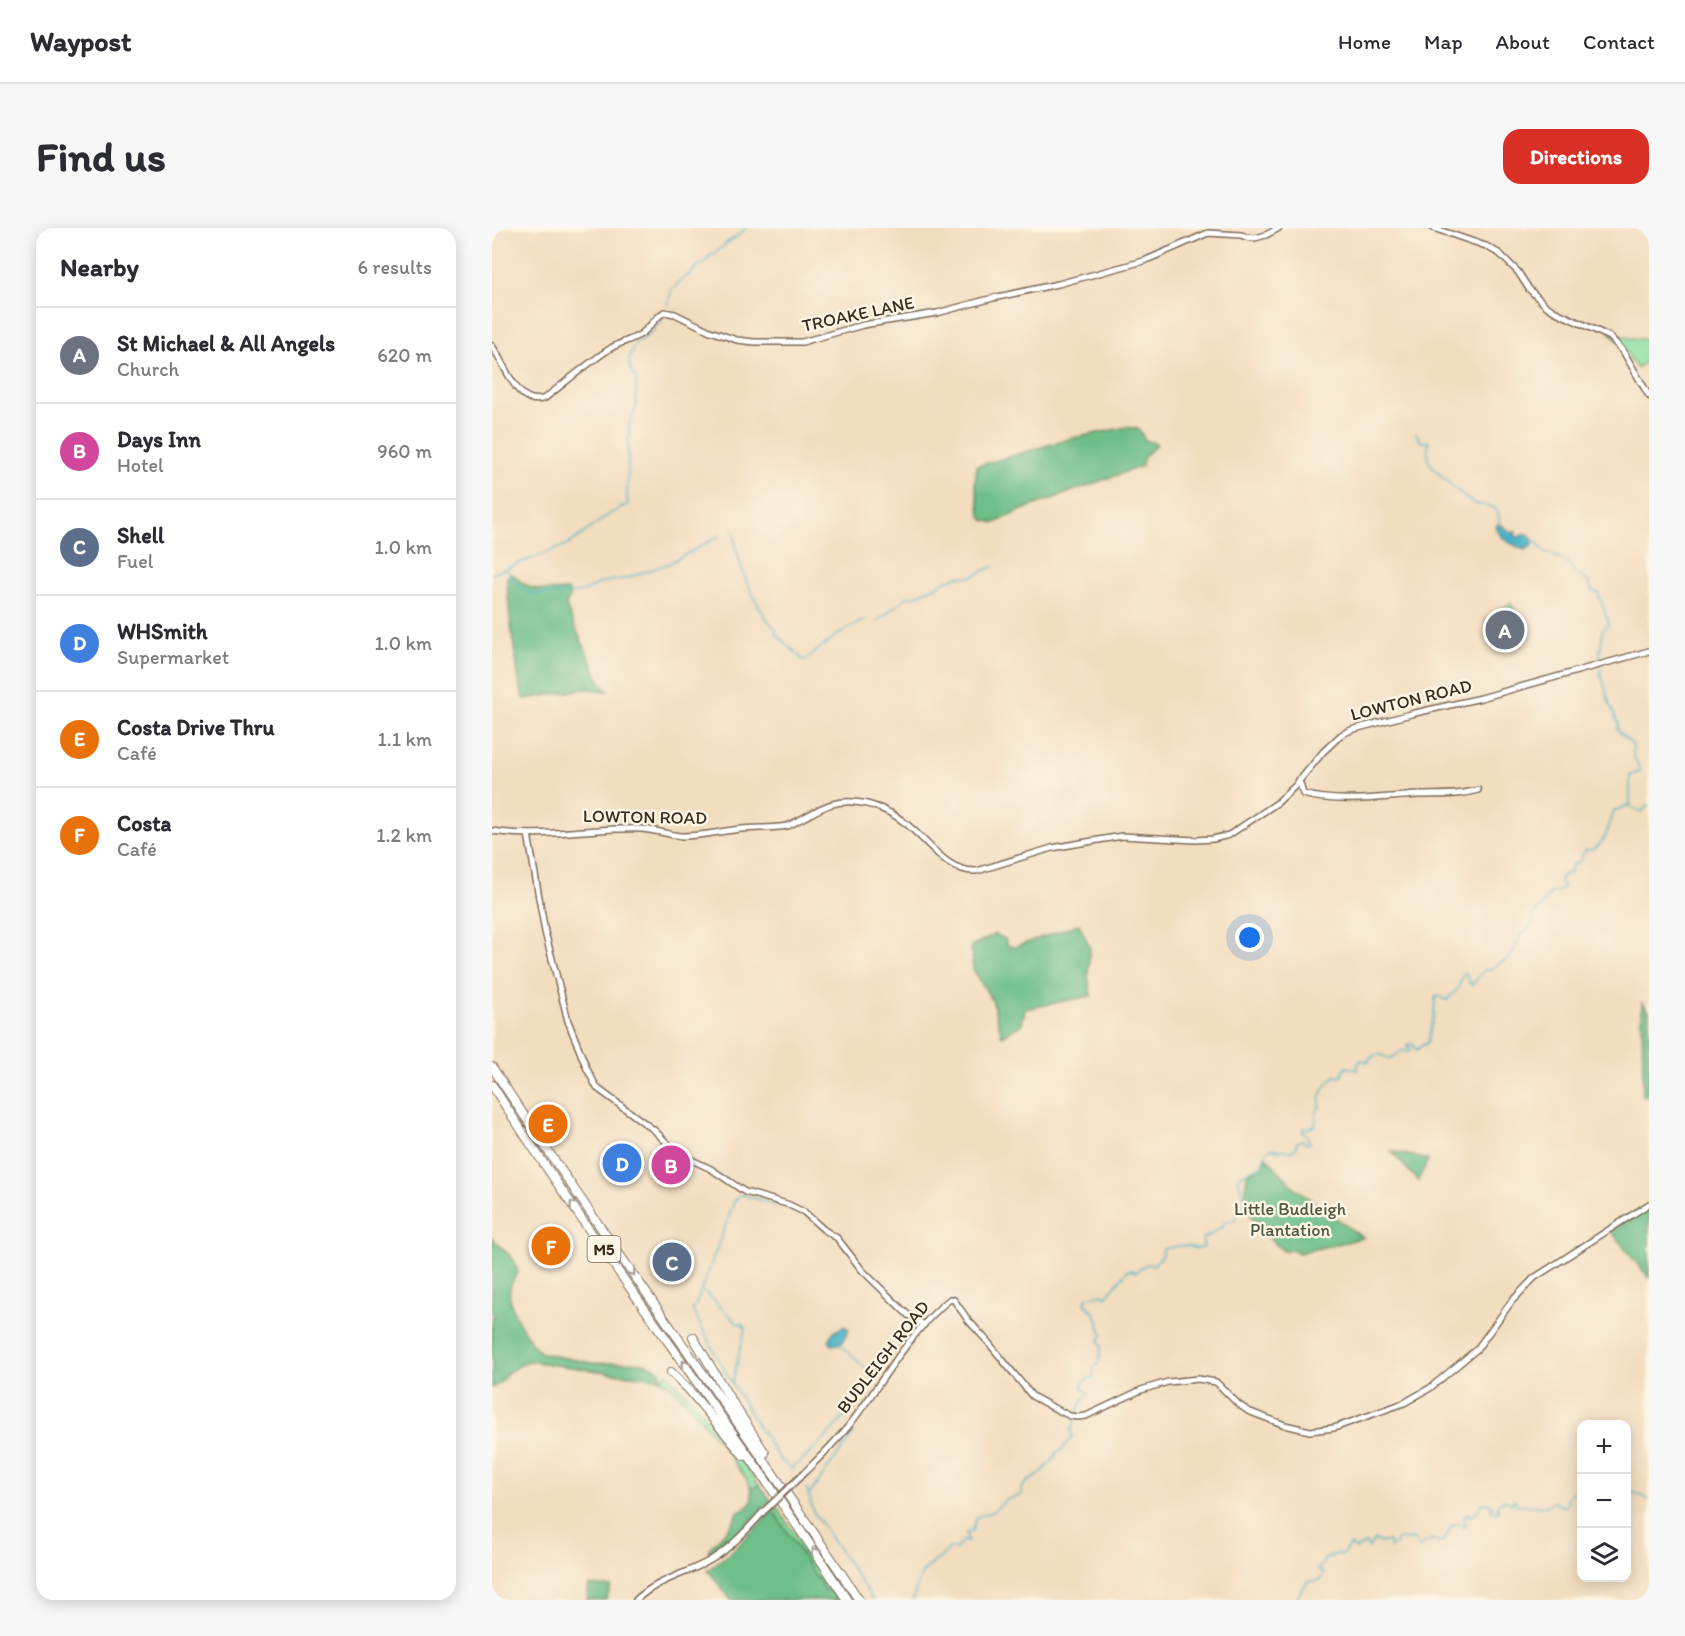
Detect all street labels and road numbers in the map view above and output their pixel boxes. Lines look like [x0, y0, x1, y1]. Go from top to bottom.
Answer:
street label: TROAKE LANE [800, 291, 916, 337]
street label: LOWTON ROAD [1348, 674, 1474, 726]
street label: LOWTON ROAD [583, 805, 707, 829]
road number: M5 [588, 1236, 620, 1262]
street label: BUDLEIGH ROAD [832, 1296, 934, 1418]

